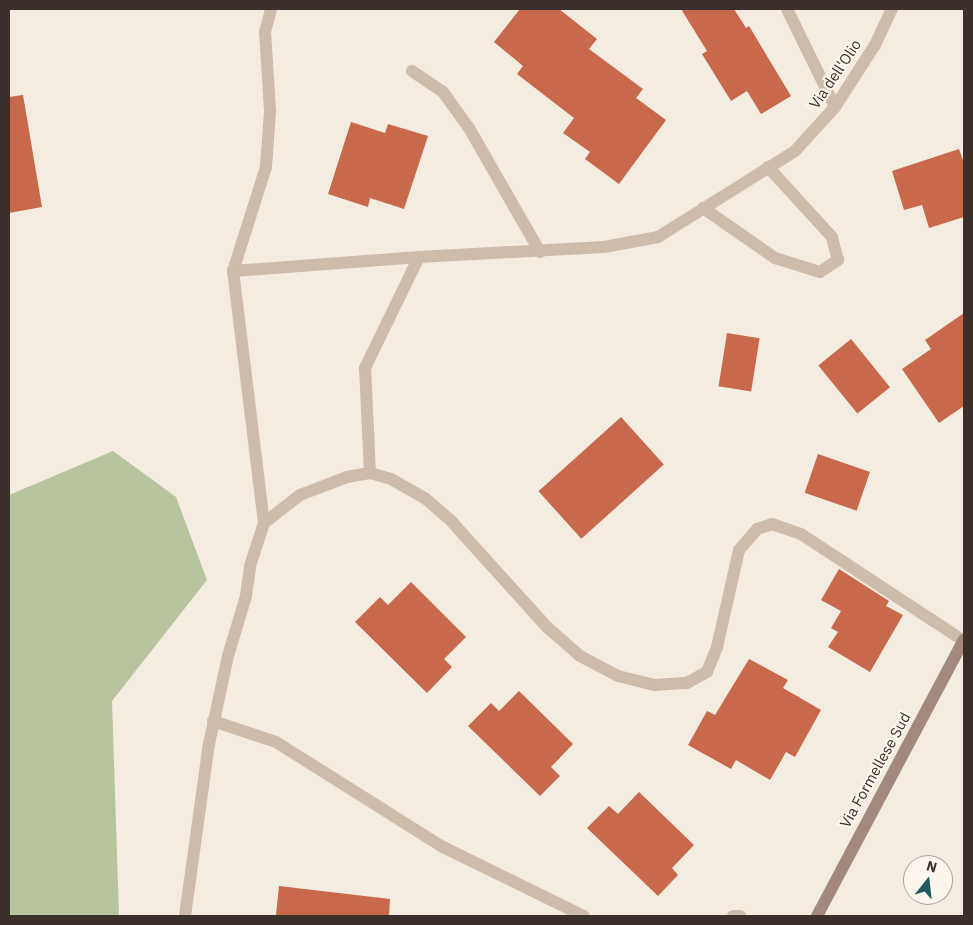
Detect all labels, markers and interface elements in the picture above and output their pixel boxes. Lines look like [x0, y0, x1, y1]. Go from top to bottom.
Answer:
street label: Via dell'Olio [805, 36, 865, 112]
street label: Via Formellese Sud [836, 709, 914, 831]
north arrow [903, 855, 953, 905]
text: N [924, 856, 939, 877]

